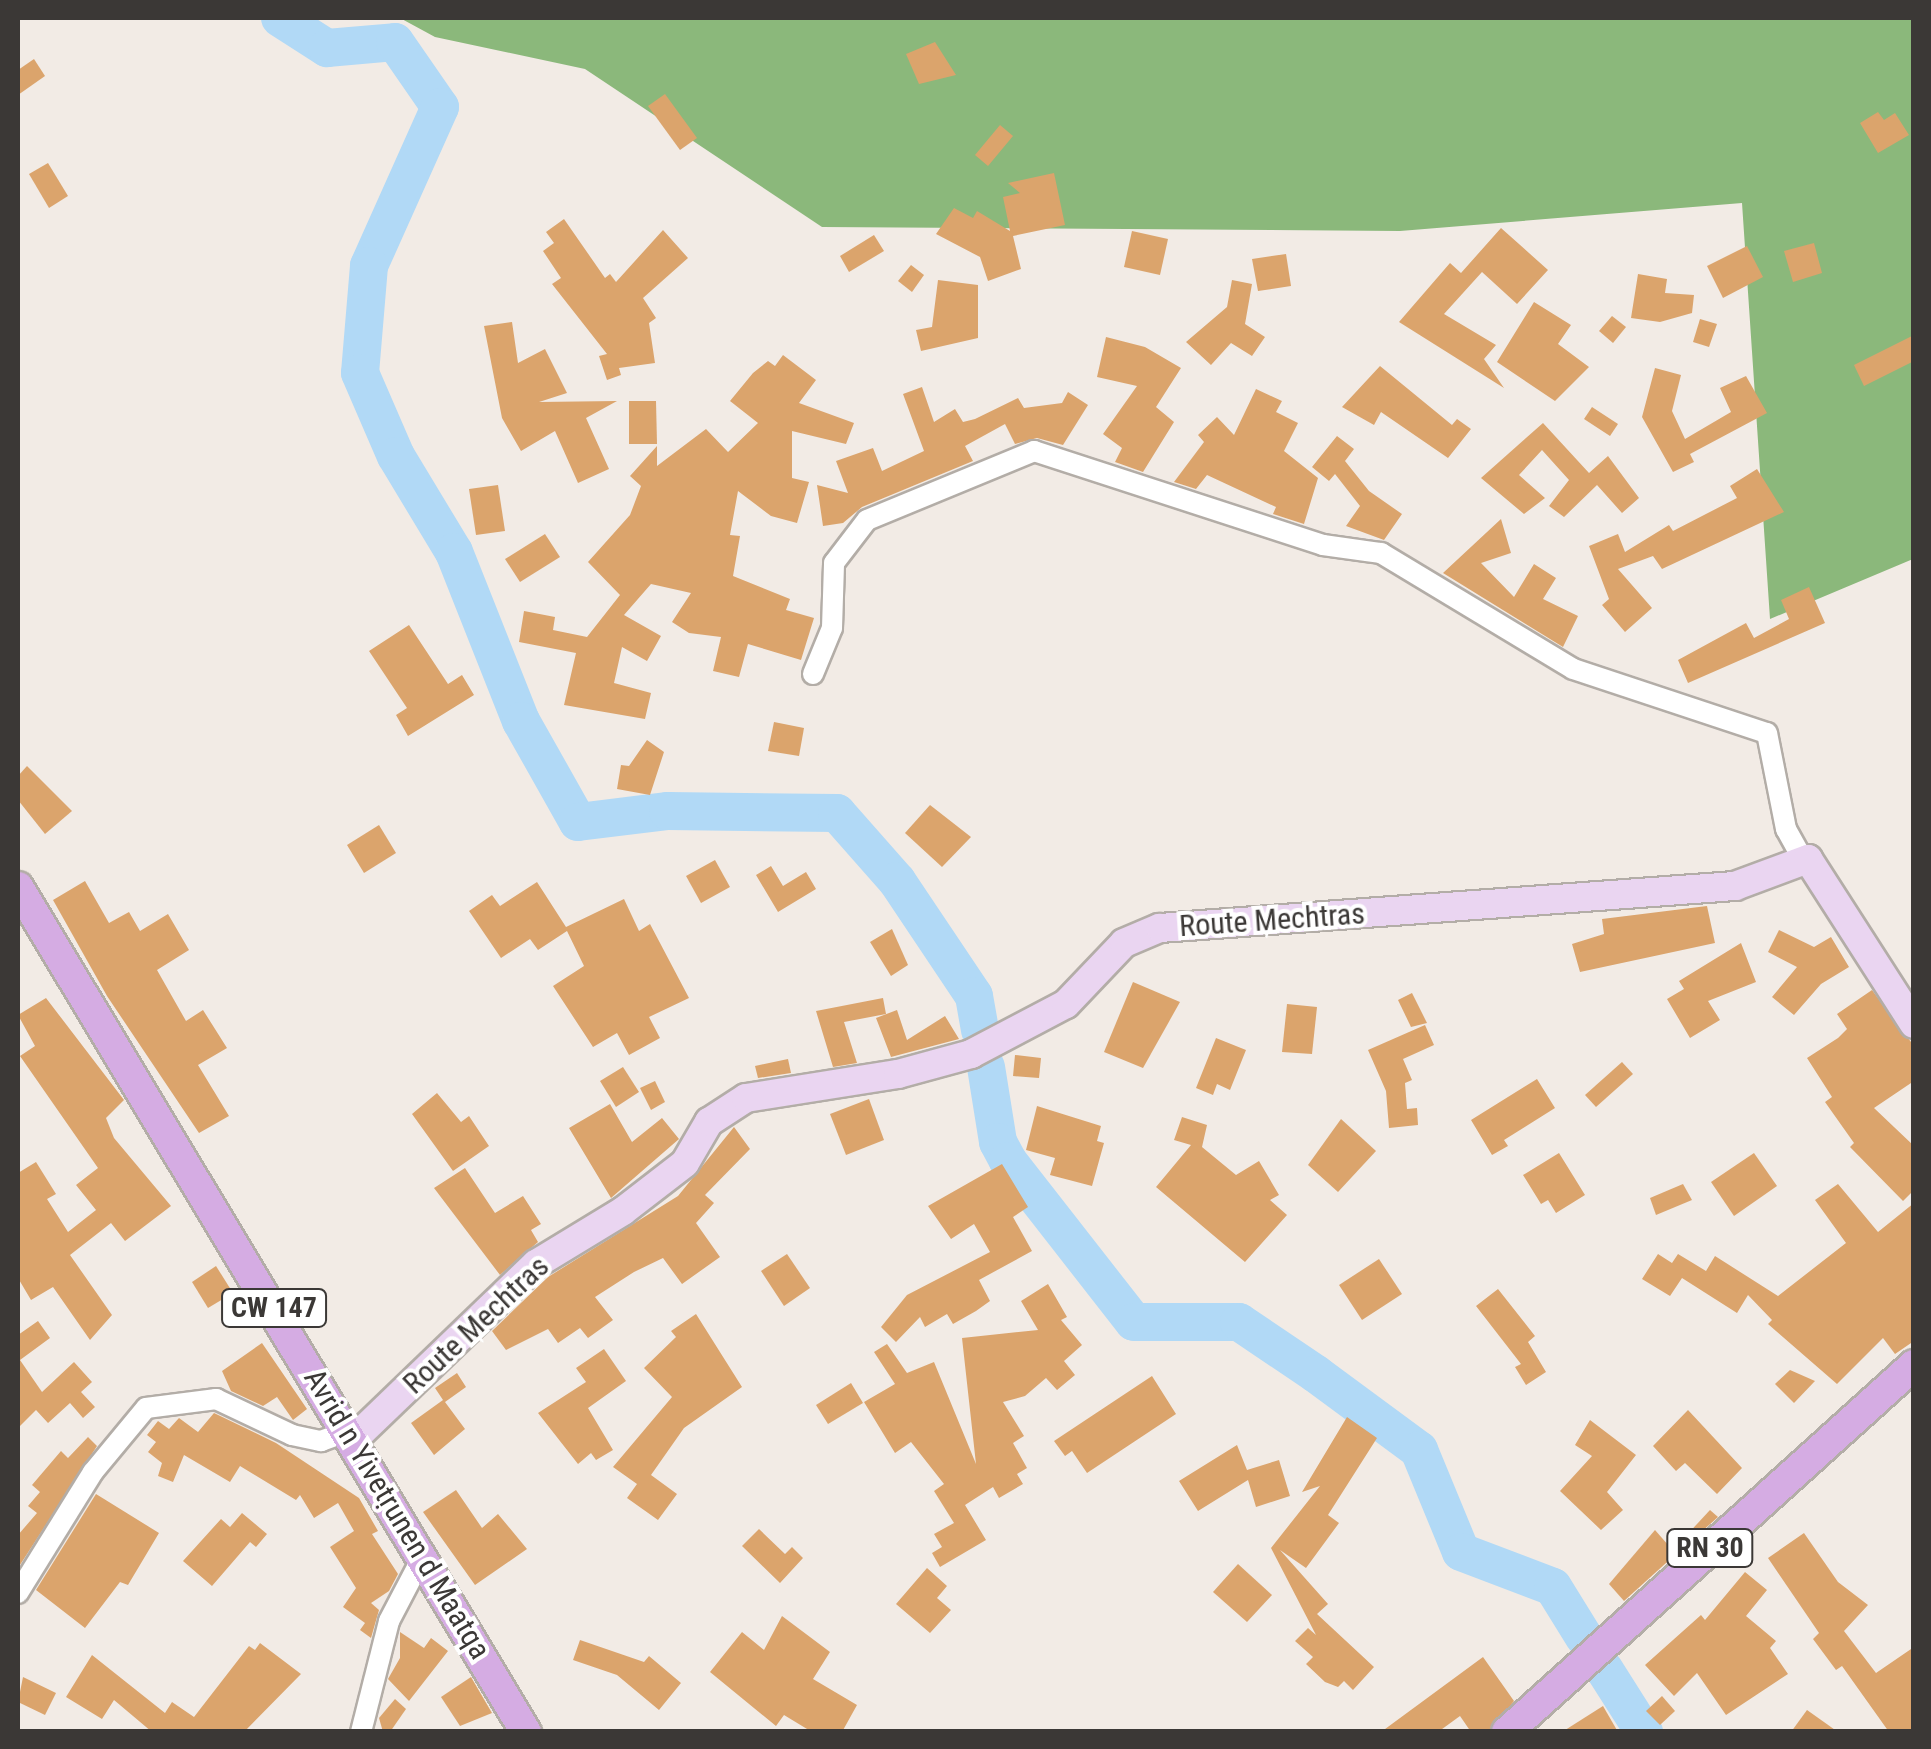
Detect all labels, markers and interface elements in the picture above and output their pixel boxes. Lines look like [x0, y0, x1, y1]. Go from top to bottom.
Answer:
street label: Route Mechtras [1178, 896, 1366, 944]
street label: Route Mechtras [396, 1248, 556, 1402]
road number: CW 147 [219, 1285, 329, 1331]
street label: Avrid n Yivetṛunen d Maatqa [296, 1362, 498, 1666]
road number: RN 30 [1665, 1525, 1755, 1571]

